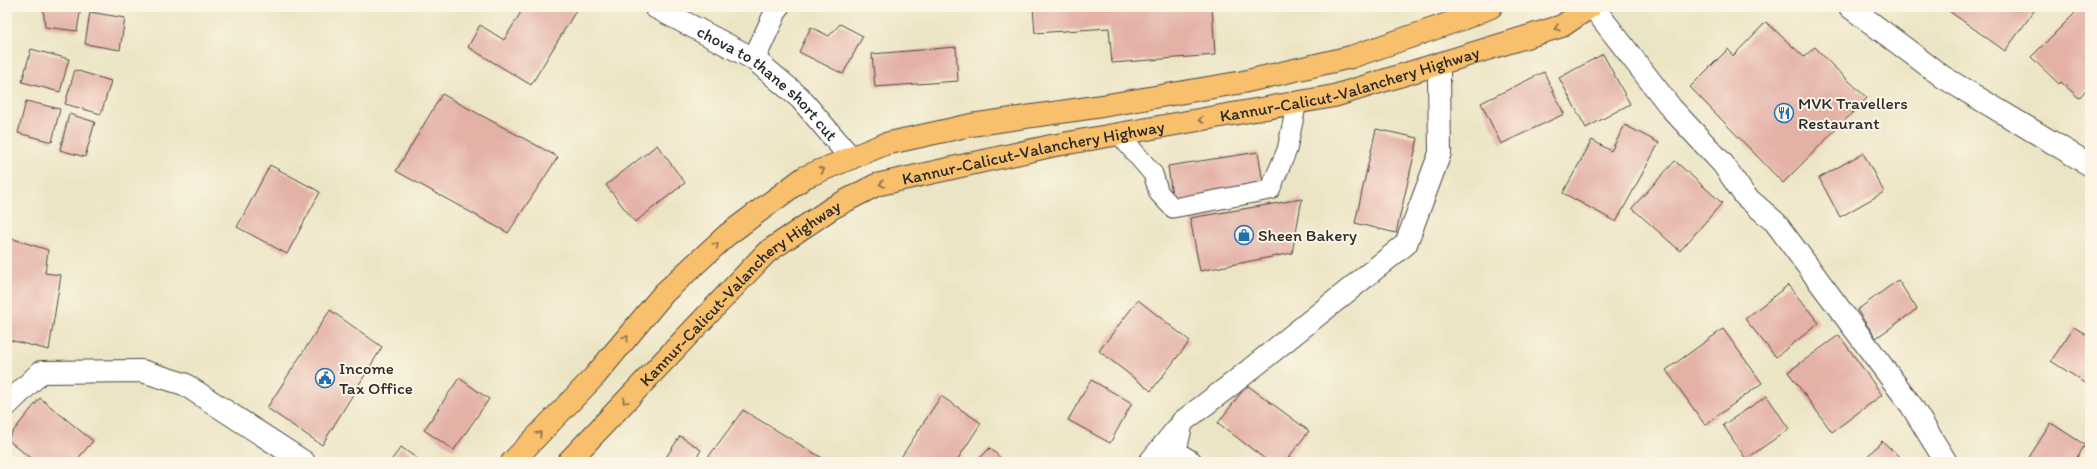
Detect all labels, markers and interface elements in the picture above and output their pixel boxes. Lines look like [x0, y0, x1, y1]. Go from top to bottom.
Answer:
street label: chova to thane short cut [694, 21, 842, 145]
one-way arrow [1554, 23, 1561, 31]
street label: Kannur-Calicut-Valanchery Highway [1218, 42, 1482, 126]
place label: MVK Travellers Restaurant [1798, 93, 1908, 133]
restaurant icon: MVK Travellers Restaurant [1773, 102, 1795, 124]
one-way arrow [1198, 115, 1205, 123]
street label: Kannur-Calicut-Valanchery Highway [900, 116, 1166, 189]
one-way arrow [818, 166, 825, 174]
one-way arrow [879, 179, 886, 188]
street label: Kannur-Calicut-Valanchery Highway [635, 195, 844, 390]
shop icon: Sheen Bakery [1233, 224, 1255, 246]
place label: Sheen Bakery [1258, 225, 1357, 245]
one-way arrow [712, 242, 719, 249]
one-way arrow [622, 335, 629, 342]
place label: Income Tax Office [339, 358, 413, 398]
public building icon: Income Tax Office [314, 367, 336, 389]
one-way arrow [623, 397, 630, 404]
one-way arrow [534, 431, 542, 439]

